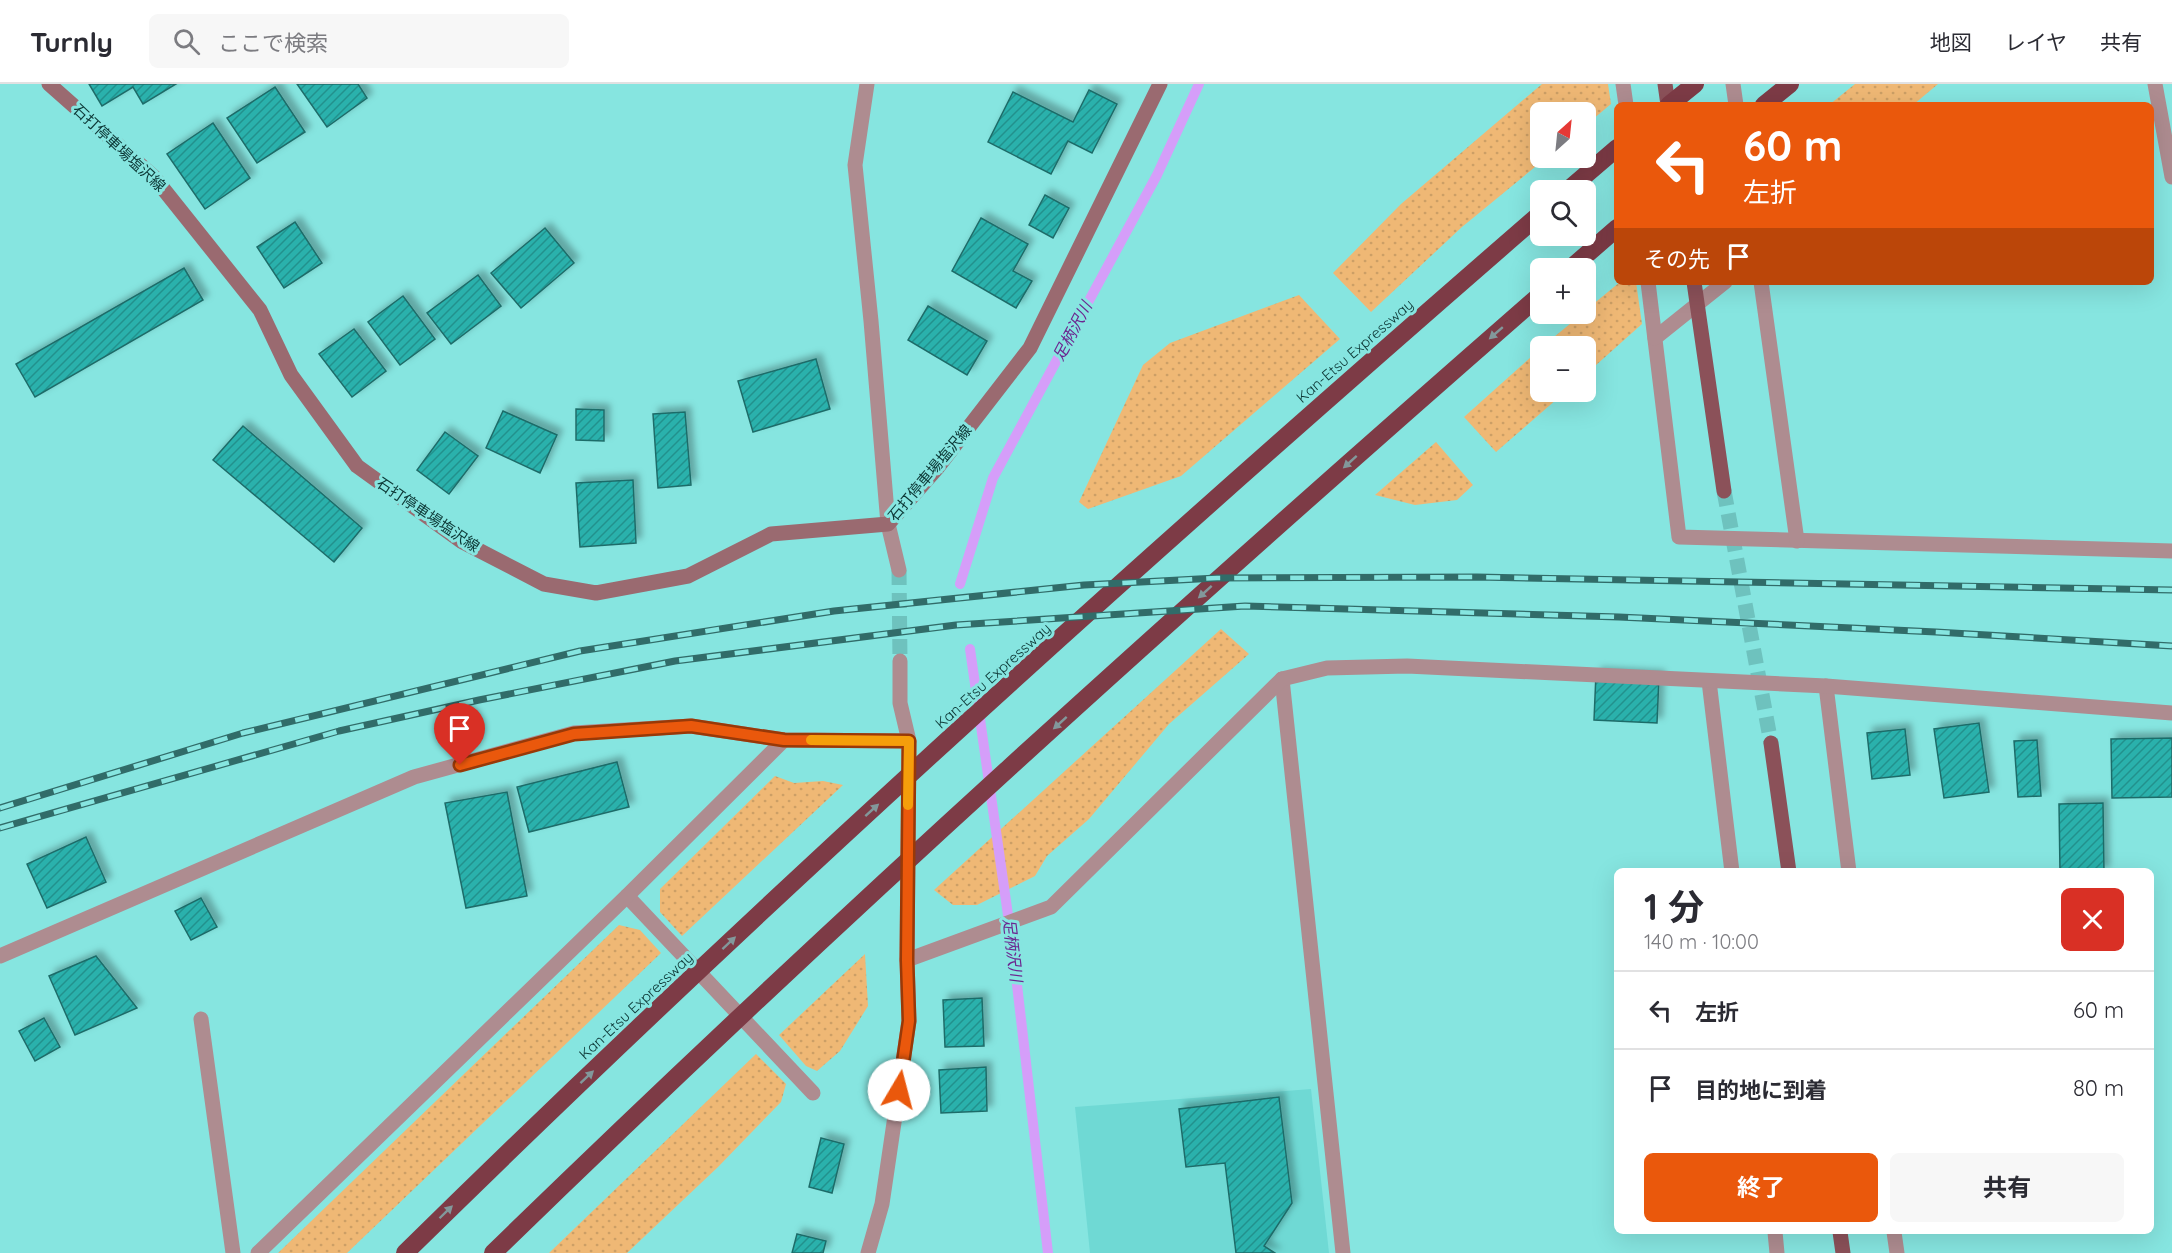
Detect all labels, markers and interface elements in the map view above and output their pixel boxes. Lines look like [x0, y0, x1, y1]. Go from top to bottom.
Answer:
search box [149, 14, 569, 68]
text: Turnly [30, 24, 113, 59]
icon: search [170, 25, 203, 58]
text: ここで検索 [218, 29, 328, 57]
text: 地図 [1930, 29, 1972, 55]
text: レイヤ [2005, 29, 2067, 55]
text: 共有 [2100, 29, 2142, 55]
street label: 石打停車場塩沢線 [69, 100, 170, 196]
north arrow [1530, 102, 1596, 168]
map controls [1530, 102, 1596, 402]
text: 60 m [1743, 119, 1843, 172]
icon: left [1644, 126, 1722, 204]
text: 左折 [1743, 175, 1797, 209]
button: search [1530, 180, 1596, 246]
icon: arrive [1722, 240, 1755, 273]
text: その先 [1644, 245, 1710, 273]
button: + [1530, 258, 1596, 324]
street label: Kan-Etsu Expressway [1292, 295, 1417, 407]
water label: 足柄沢川 [1048, 296, 1097, 364]
one-way arrow [1489, 327, 1504, 340]
button: − [1530, 336, 1596, 402]
street label: 石打停車場塩沢線 [884, 421, 975, 525]
one-way arrow [1343, 455, 1358, 468]
street label: 石打停車場塩沢線 [373, 473, 483, 556]
one-way arrow [1198, 585, 1213, 598]
street label: Kan-Etsu Expressway [931, 619, 1054, 733]
pin [434, 703, 485, 765]
icon: arrive [443, 712, 476, 745]
one-way arrow [1053, 716, 1068, 729]
one-way arrow [865, 804, 879, 818]
text: 1 分 [1644, 884, 1704, 929]
button: close [2061, 888, 2124, 951]
water label: 足柄沢川 [999, 917, 1027, 985]
text: 140 m · 10:00 [1644, 929, 1759, 954]
one-way arrow [721, 936, 736, 950]
street label: Kan-Etsu Expressway [575, 948, 697, 1063]
icon: left [1644, 994, 1677, 1027]
text: 60 m [2073, 996, 2124, 1024]
text: 左折 [1695, 998, 1739, 1026]
position arrow [867, 1058, 931, 1122]
one-way arrow [580, 1070, 595, 1084]
icon: arrive [1644, 1072, 1677, 1105]
text: 80 m [2073, 1074, 2124, 1102]
text: 目的地に到着 [1695, 1076, 1827, 1104]
button: 終了 [1644, 1153, 1878, 1222]
button: 共有 [1890, 1153, 2124, 1222]
one-way arrow [439, 1205, 454, 1219]

